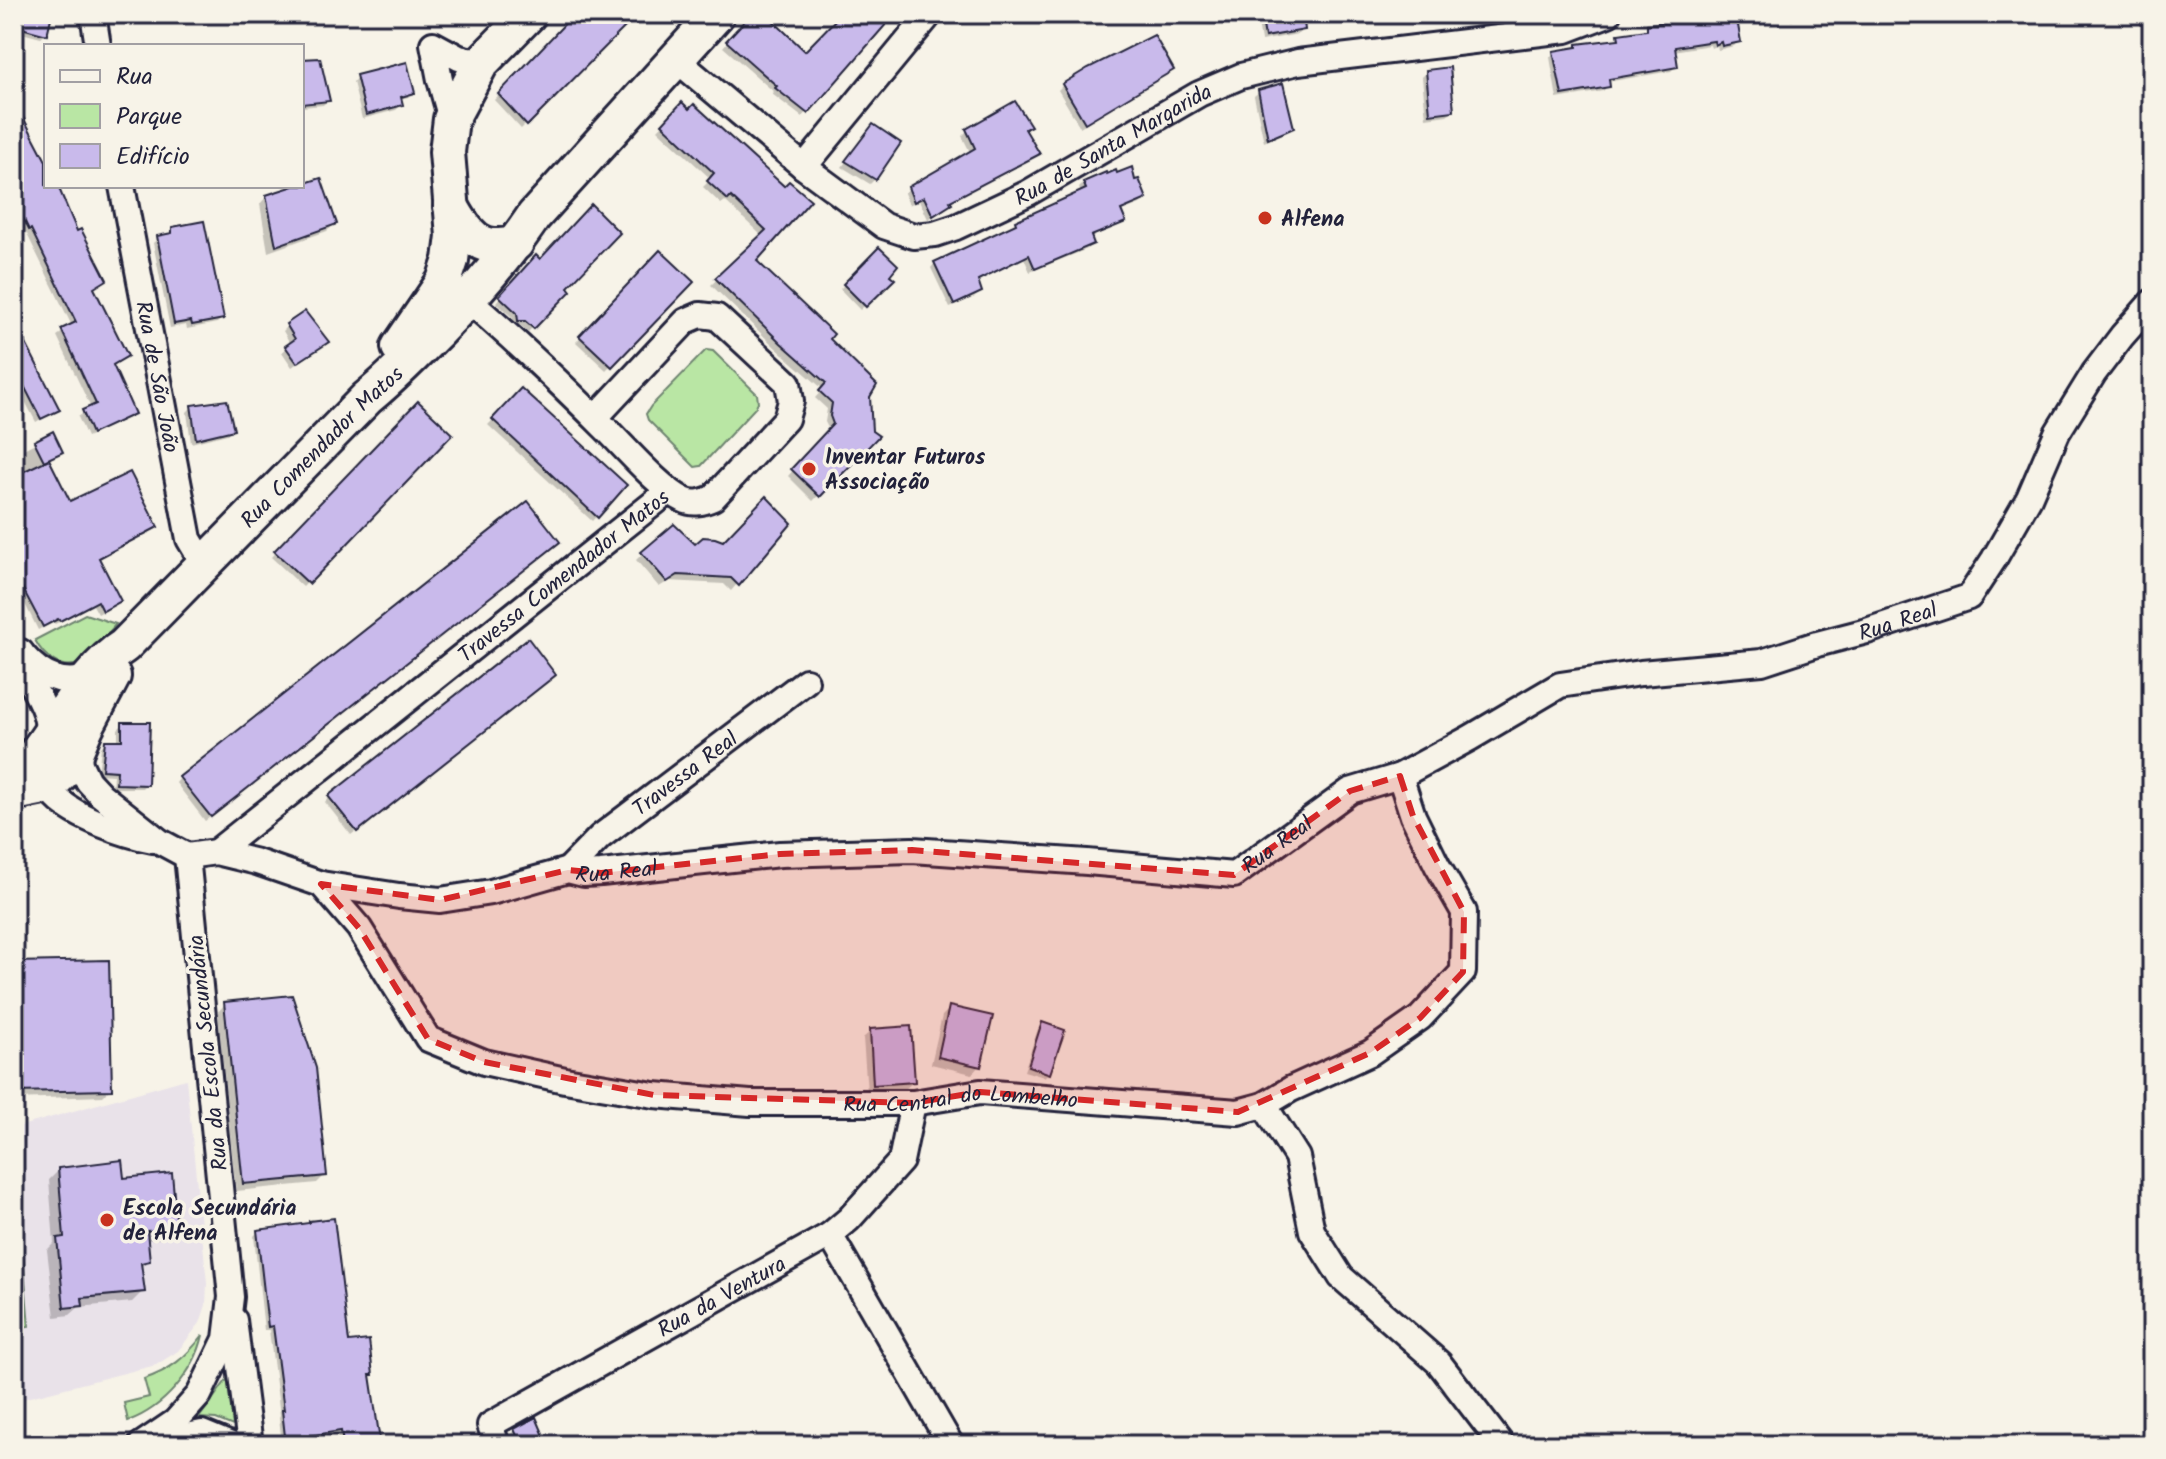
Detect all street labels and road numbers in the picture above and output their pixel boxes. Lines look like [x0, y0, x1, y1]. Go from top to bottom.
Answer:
street label: Rua de Santa Margarida [1009, 75, 1218, 217]
street label: Rua de São João [124, 298, 187, 456]
street label: Rua Comendador Matos [233, 358, 413, 538]
street label: Travessa Comendador Matos [451, 481, 679, 673]
street label: Rua Real [1855, 594, 1943, 652]
street label: Travessa Real [626, 723, 747, 827]
street label: Rua Real [1235, 808, 1322, 884]
street label: Rua Real [572, 852, 660, 895]
street label: Rua da Escola Secundária [180, 933, 239, 1172]
street label: Rua Central do Lombelho [843, 1077, 1079, 1123]
street label: Rua da Ventura [651, 1248, 793, 1348]

